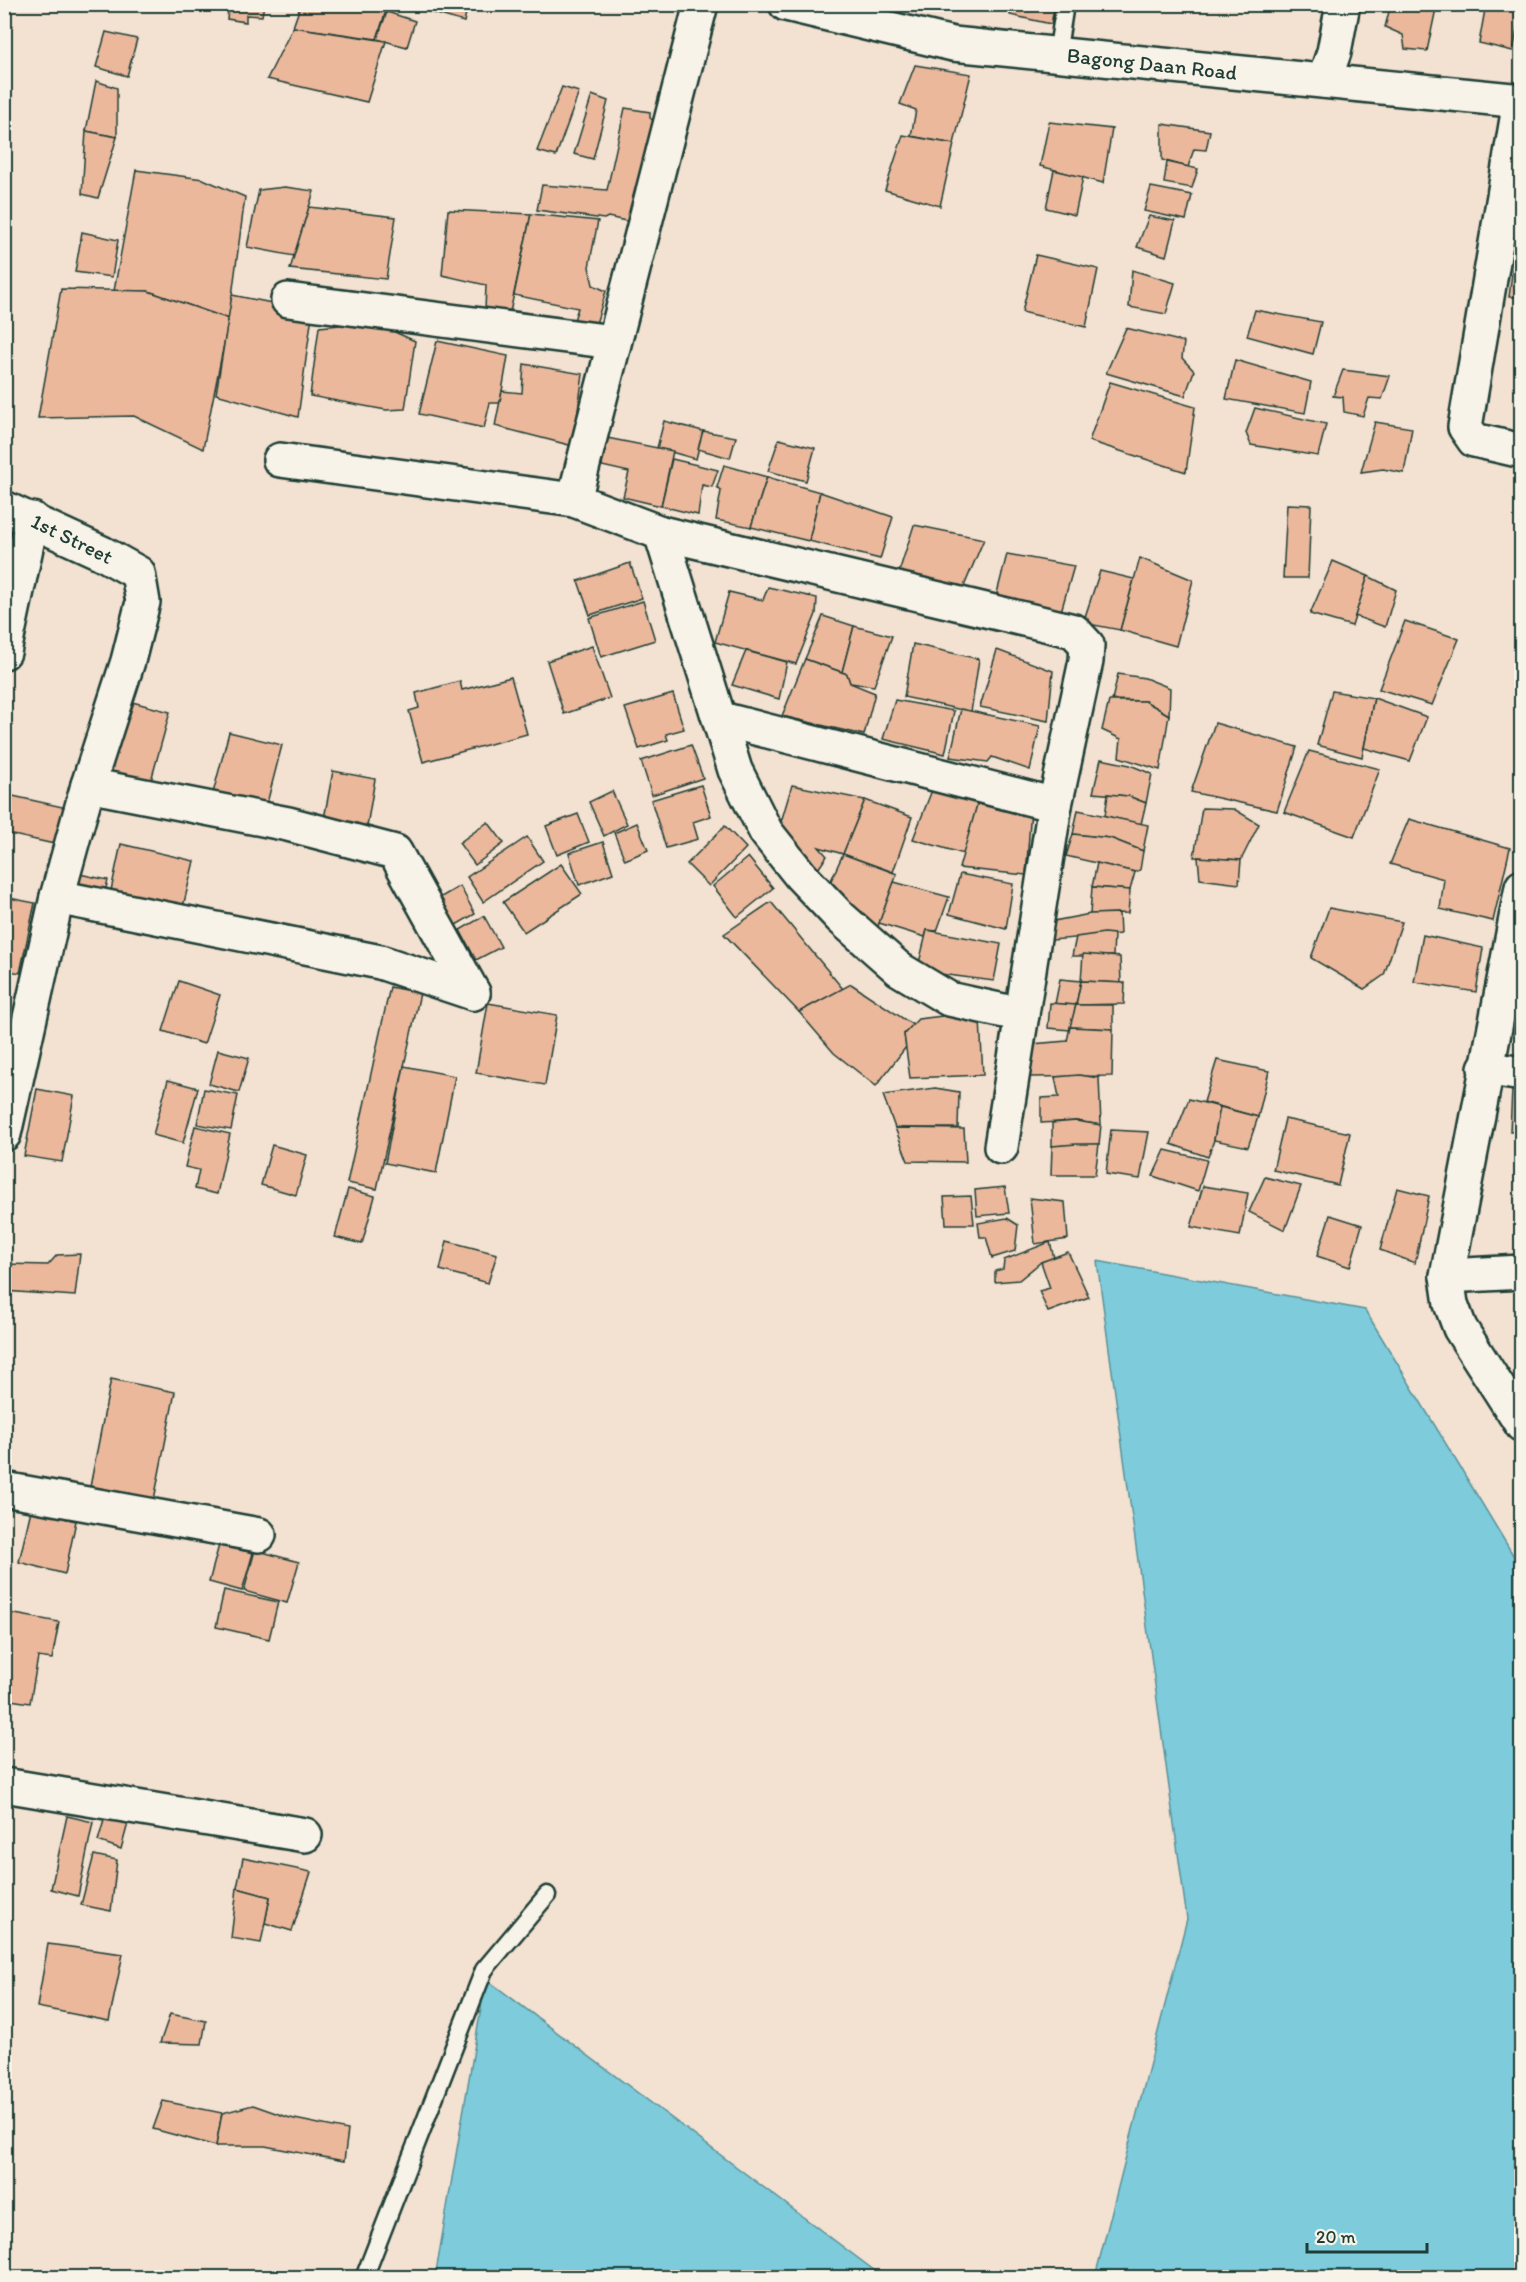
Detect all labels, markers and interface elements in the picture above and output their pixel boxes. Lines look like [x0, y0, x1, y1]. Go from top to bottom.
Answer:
street label: Bagong Daan Road [1066, 42, 1238, 85]
street label: 1st Street [27, 508, 117, 569]
scale bar [1307, 2216, 1427, 2254]
text: 20 m [1316, 2226, 1356, 2248]

